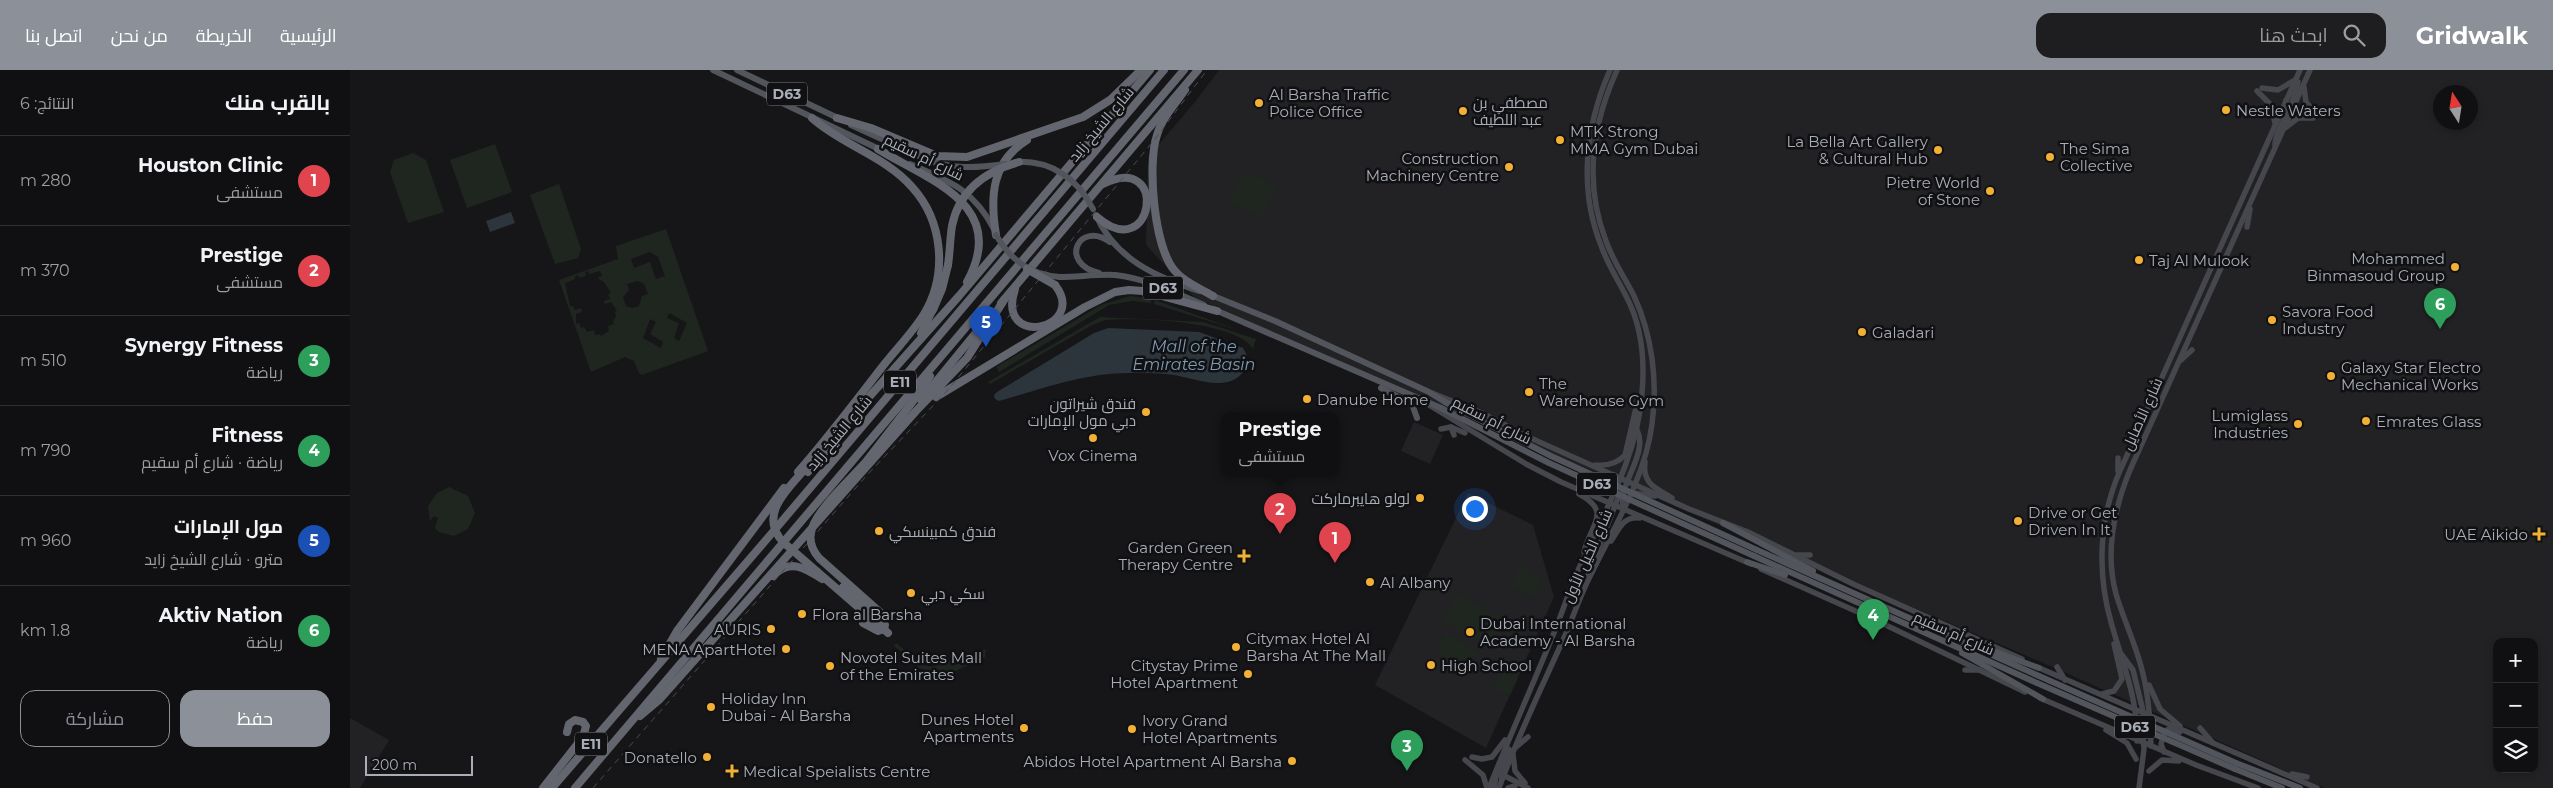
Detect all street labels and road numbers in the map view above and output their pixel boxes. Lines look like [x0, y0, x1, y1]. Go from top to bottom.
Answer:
road number: D63 [767, 82, 807, 106]
street label: شارع الشيخ زايد [1064, 83, 1139, 167]
street label: شارع أم سقيم [880, 129, 967, 186]
road number: D63 [1143, 277, 1183, 300]
road number: E11 [884, 370, 916, 394]
street label: شارع الأصايل [2117, 375, 2168, 454]
street label: شارع الشيخ زايد [802, 392, 877, 476]
street label: شارع أم سقيم [1448, 392, 1535, 450]
road number: D63 [1577, 472, 1617, 496]
street label: شارع الخيل الأول [1558, 506, 1618, 607]
street label: شارع أم سقيم [1910, 607, 1997, 661]
road number: D63 [2115, 716, 2155, 739]
road number: E11 [575, 732, 607, 756]

